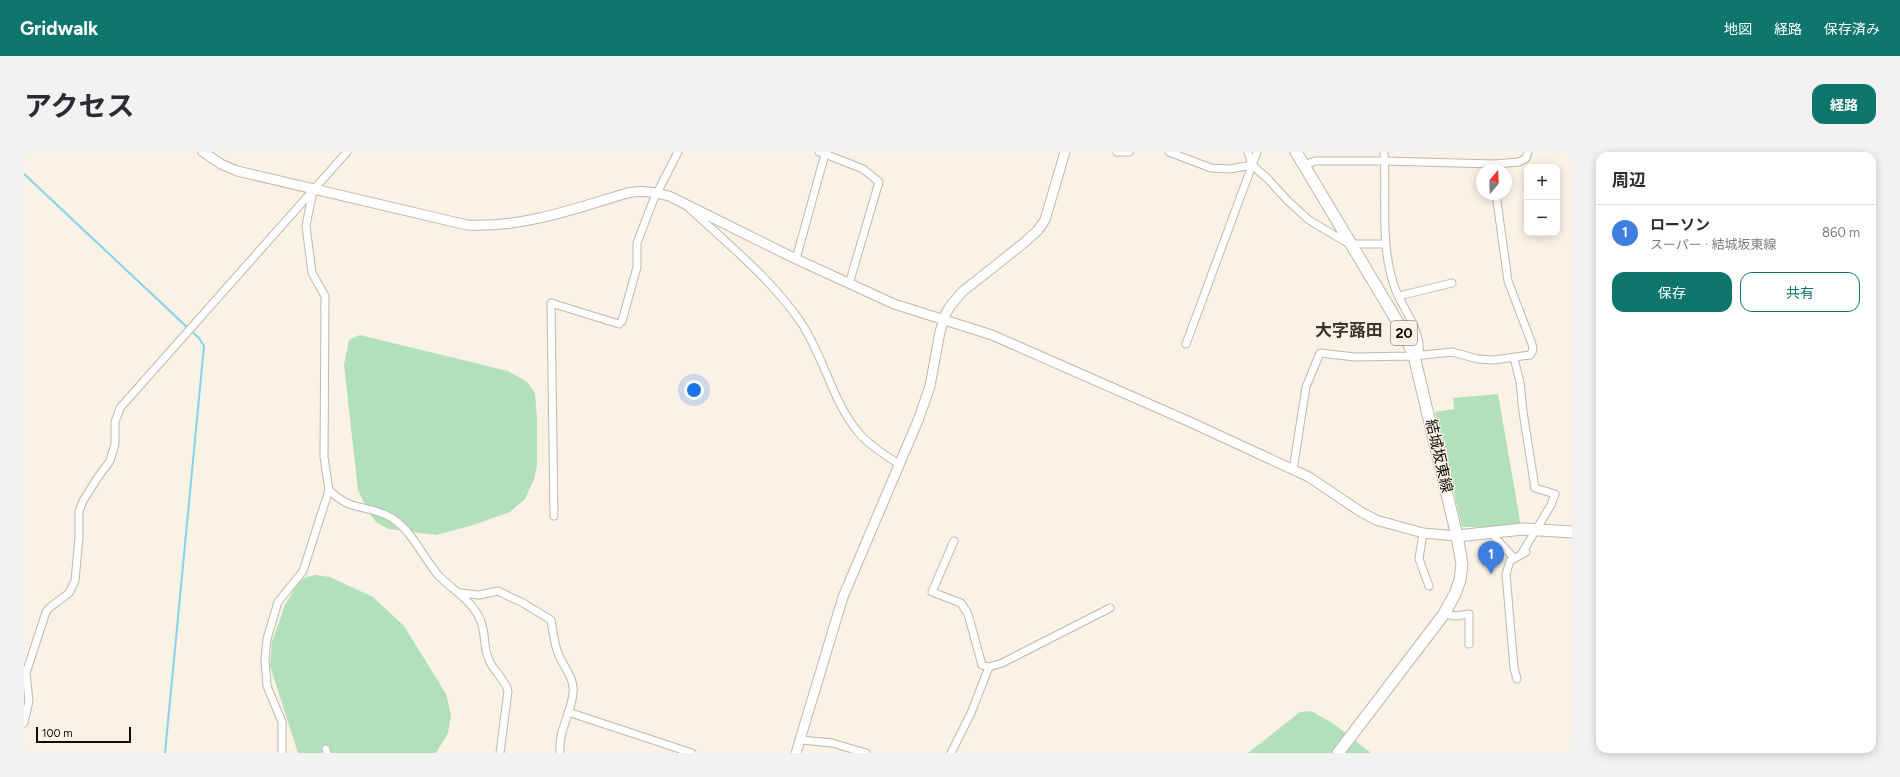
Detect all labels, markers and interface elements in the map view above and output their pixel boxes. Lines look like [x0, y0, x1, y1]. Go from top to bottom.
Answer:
text: Gridwalk [20, 17, 98, 40]
text: 地図 [1724, 21, 1752, 38]
text: 経路 [1774, 21, 1802, 38]
text: 保存済み [1824, 21, 1880, 38]
button: 経路 [1812, 84, 1876, 124]
text: アクセス [24, 89, 135, 123]
north arrow [1476, 164, 1512, 200]
map controls [1524, 164, 1560, 236]
button: + [1524, 164, 1560, 200]
text: 周辺 [1612, 170, 1646, 190]
button: − [1524, 200, 1560, 236]
text: ローソン [1650, 216, 1710, 234]
text: 1 [1622, 225, 1628, 240]
text: 860 m [1822, 225, 1860, 240]
text: スーパー · 結城坂東線 [1650, 237, 1777, 252]
button: 保存 [1612, 272, 1732, 312]
button: 共有 [1740, 272, 1860, 312]
district label: 大字蕗田 [1315, 320, 1383, 340]
road number: 20 [1391, 321, 1417, 345]
your location [684, 380, 704, 400]
street label: 結城坂東線 [1422, 417, 1456, 495]
pin: 1 [1478, 541, 1504, 574]
scale bar [36, 725, 131, 744]
text: 100 m [42, 727, 73, 740]

